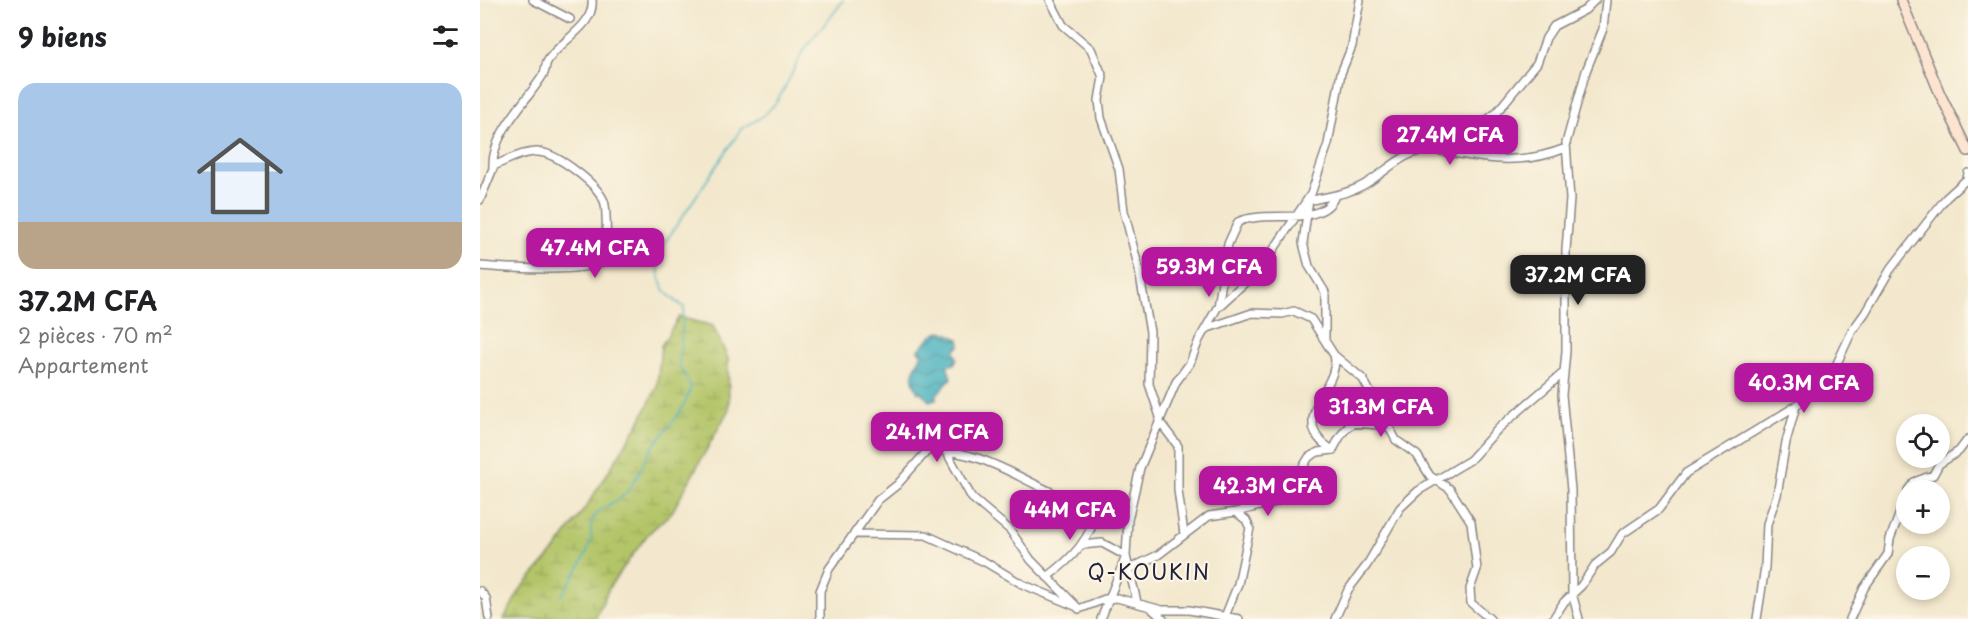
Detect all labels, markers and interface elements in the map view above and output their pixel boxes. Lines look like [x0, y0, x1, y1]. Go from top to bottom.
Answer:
text: 9 biens [18, 17, 107, 56]
icon: filters [429, 20, 462, 53]
pin: 27.4M CFA [1381, 115, 1519, 166]
text: 27.4M CFA [1396, 119, 1504, 149]
icon: home [186, 122, 294, 230]
pin: 47.4M CFA [526, 228, 664, 279]
text: 47.4M CFA [540, 232, 650, 262]
pin: 59.3M CFA [1140, 247, 1278, 298]
text: 59.3M CFA [1156, 251, 1262, 281]
pin: 37.2M CFA [1509, 255, 1647, 306]
text: 37.2M CFA [1524, 259, 1632, 289]
text: 37.2M CFA [18, 281, 157, 320]
text: 2 pièces · 70 m² [18, 320, 173, 350]
text: Appartement [18, 350, 148, 380]
pin: 40.3M CFA [1735, 363, 1873, 414]
text: 40.3M CFA [1748, 367, 1860, 397]
pin: 31.3M CFA [1312, 387, 1450, 438]
text: 31.3M CFA [1328, 391, 1434, 421]
pin: 24.1M CFA [868, 412, 1006, 463]
map controls [1896, 414, 1950, 600]
button: locate [1896, 414, 1950, 468]
text: 24.1M CFA [885, 416, 989, 446]
pin: 42.3M CFA [1199, 466, 1337, 517]
text: 42.3M CFA [1213, 470, 1323, 500]
button: + [1896, 480, 1950, 534]
pin: 44M CFA [1015, 490, 1125, 541]
text: 44M CFA [1024, 494, 1116, 524]
button: − [1896, 546, 1950, 600]
district label: Q-KOUKIN [1087, 555, 1211, 587]

